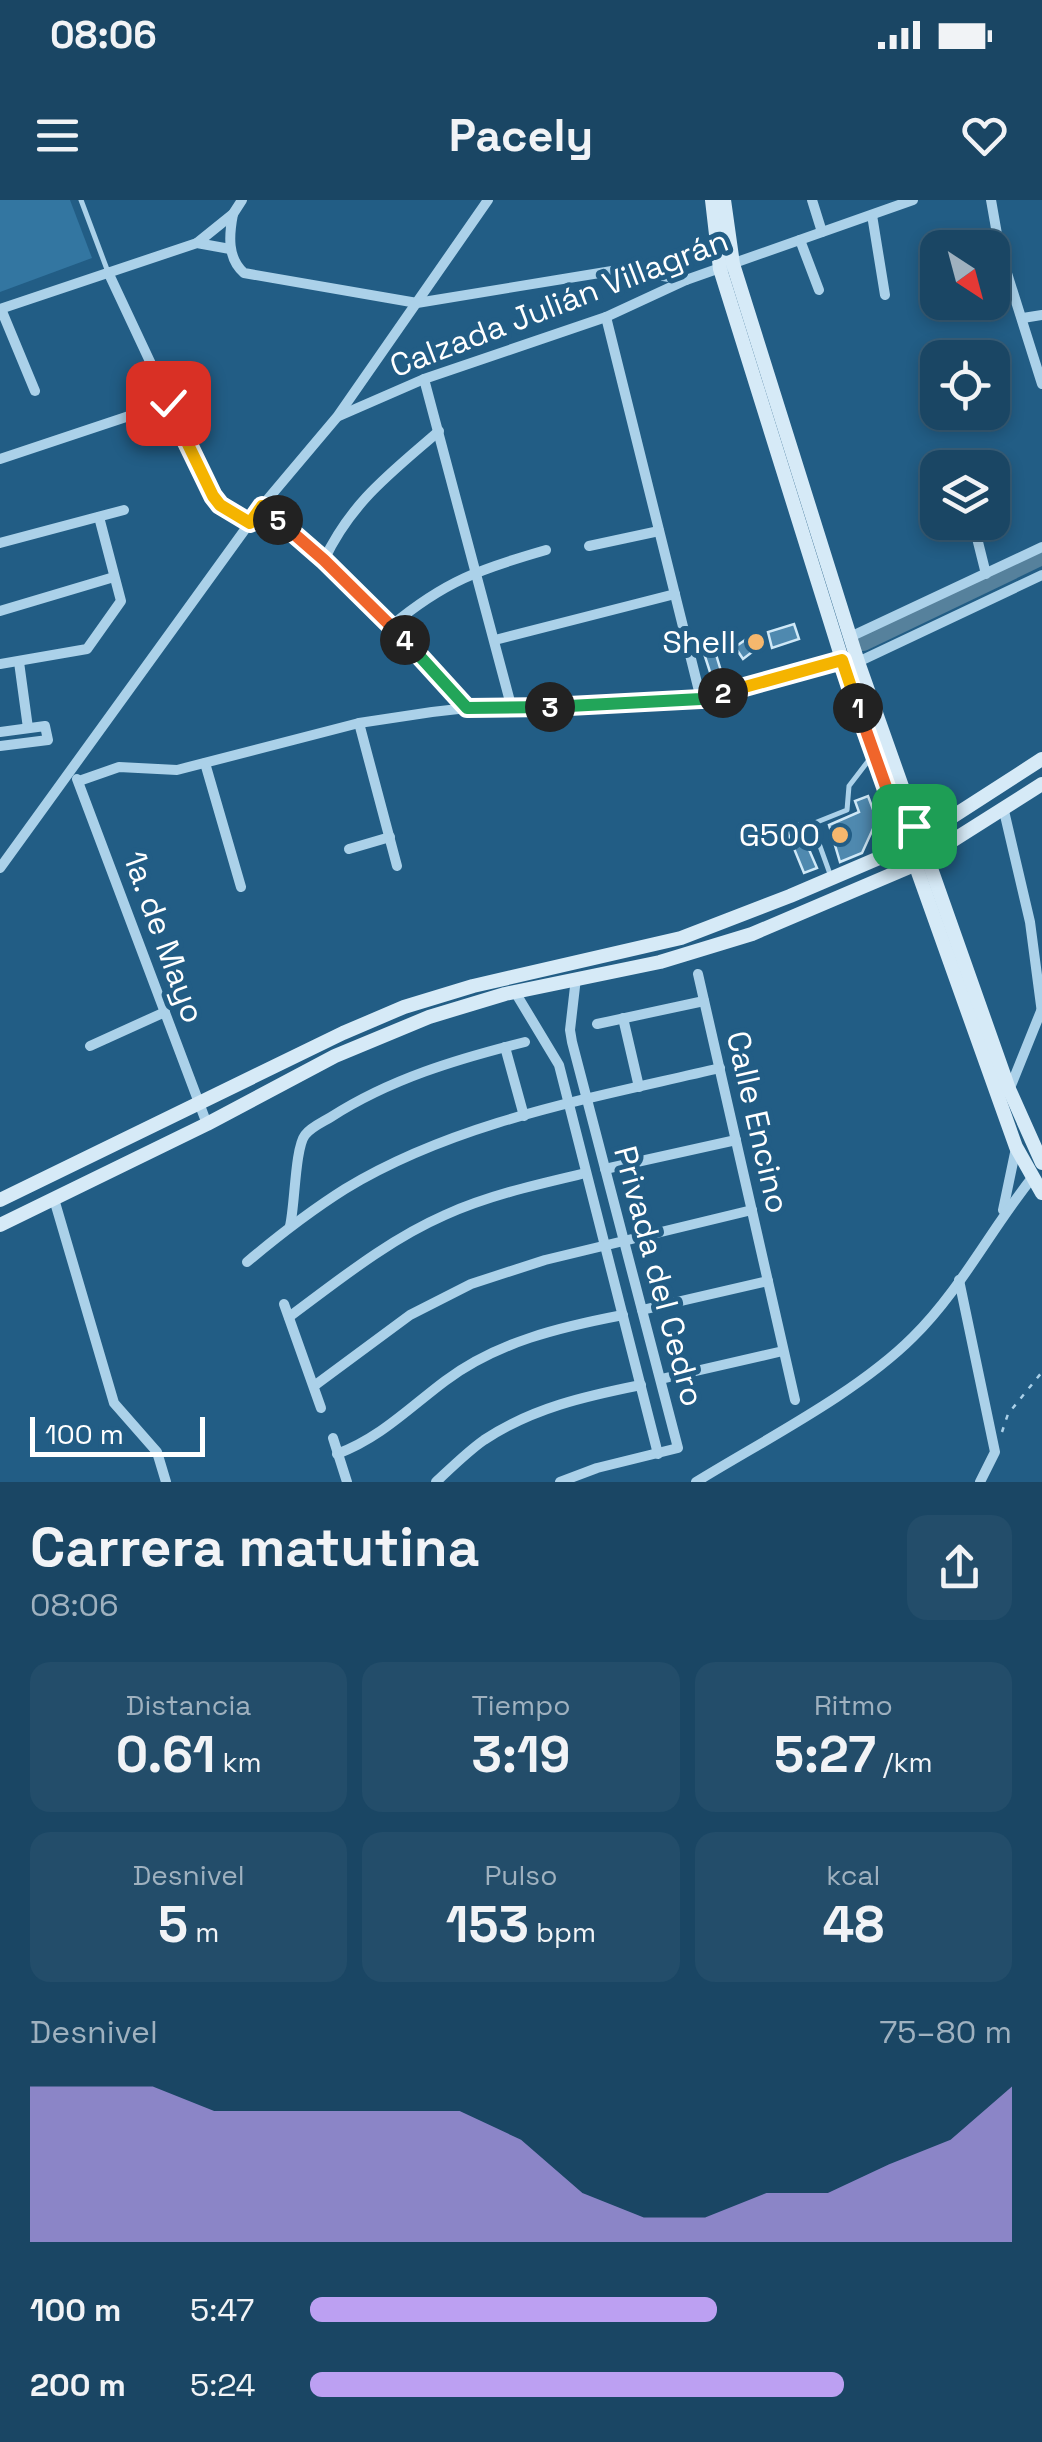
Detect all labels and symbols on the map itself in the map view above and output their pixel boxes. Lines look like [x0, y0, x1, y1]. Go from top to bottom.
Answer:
street label: Calzada Julián Villagrán [384, 220, 734, 386]
north arrow [920, 230, 1010, 320]
pin [126, 361, 211, 446]
pin: 5 [253, 495, 303, 545]
pin: 4 [380, 615, 430, 665]
place label: Shell [662, 622, 736, 662]
marker: Shell [745, 631, 767, 653]
pin: 2 [698, 668, 748, 718]
pin: 3 [525, 682, 575, 732]
pin: 1 [833, 683, 883, 733]
pin [872, 784, 957, 869]
place label: G500 [739, 815, 820, 855]
marker: G500 [829, 824, 851, 846]
street label: 1a. de Mayo [114, 846, 214, 1028]
street label: Calle Encino [718, 1027, 798, 1217]
street label: Privada del Cedro [605, 1141, 713, 1411]
scale bar [30, 1412, 205, 1456]

